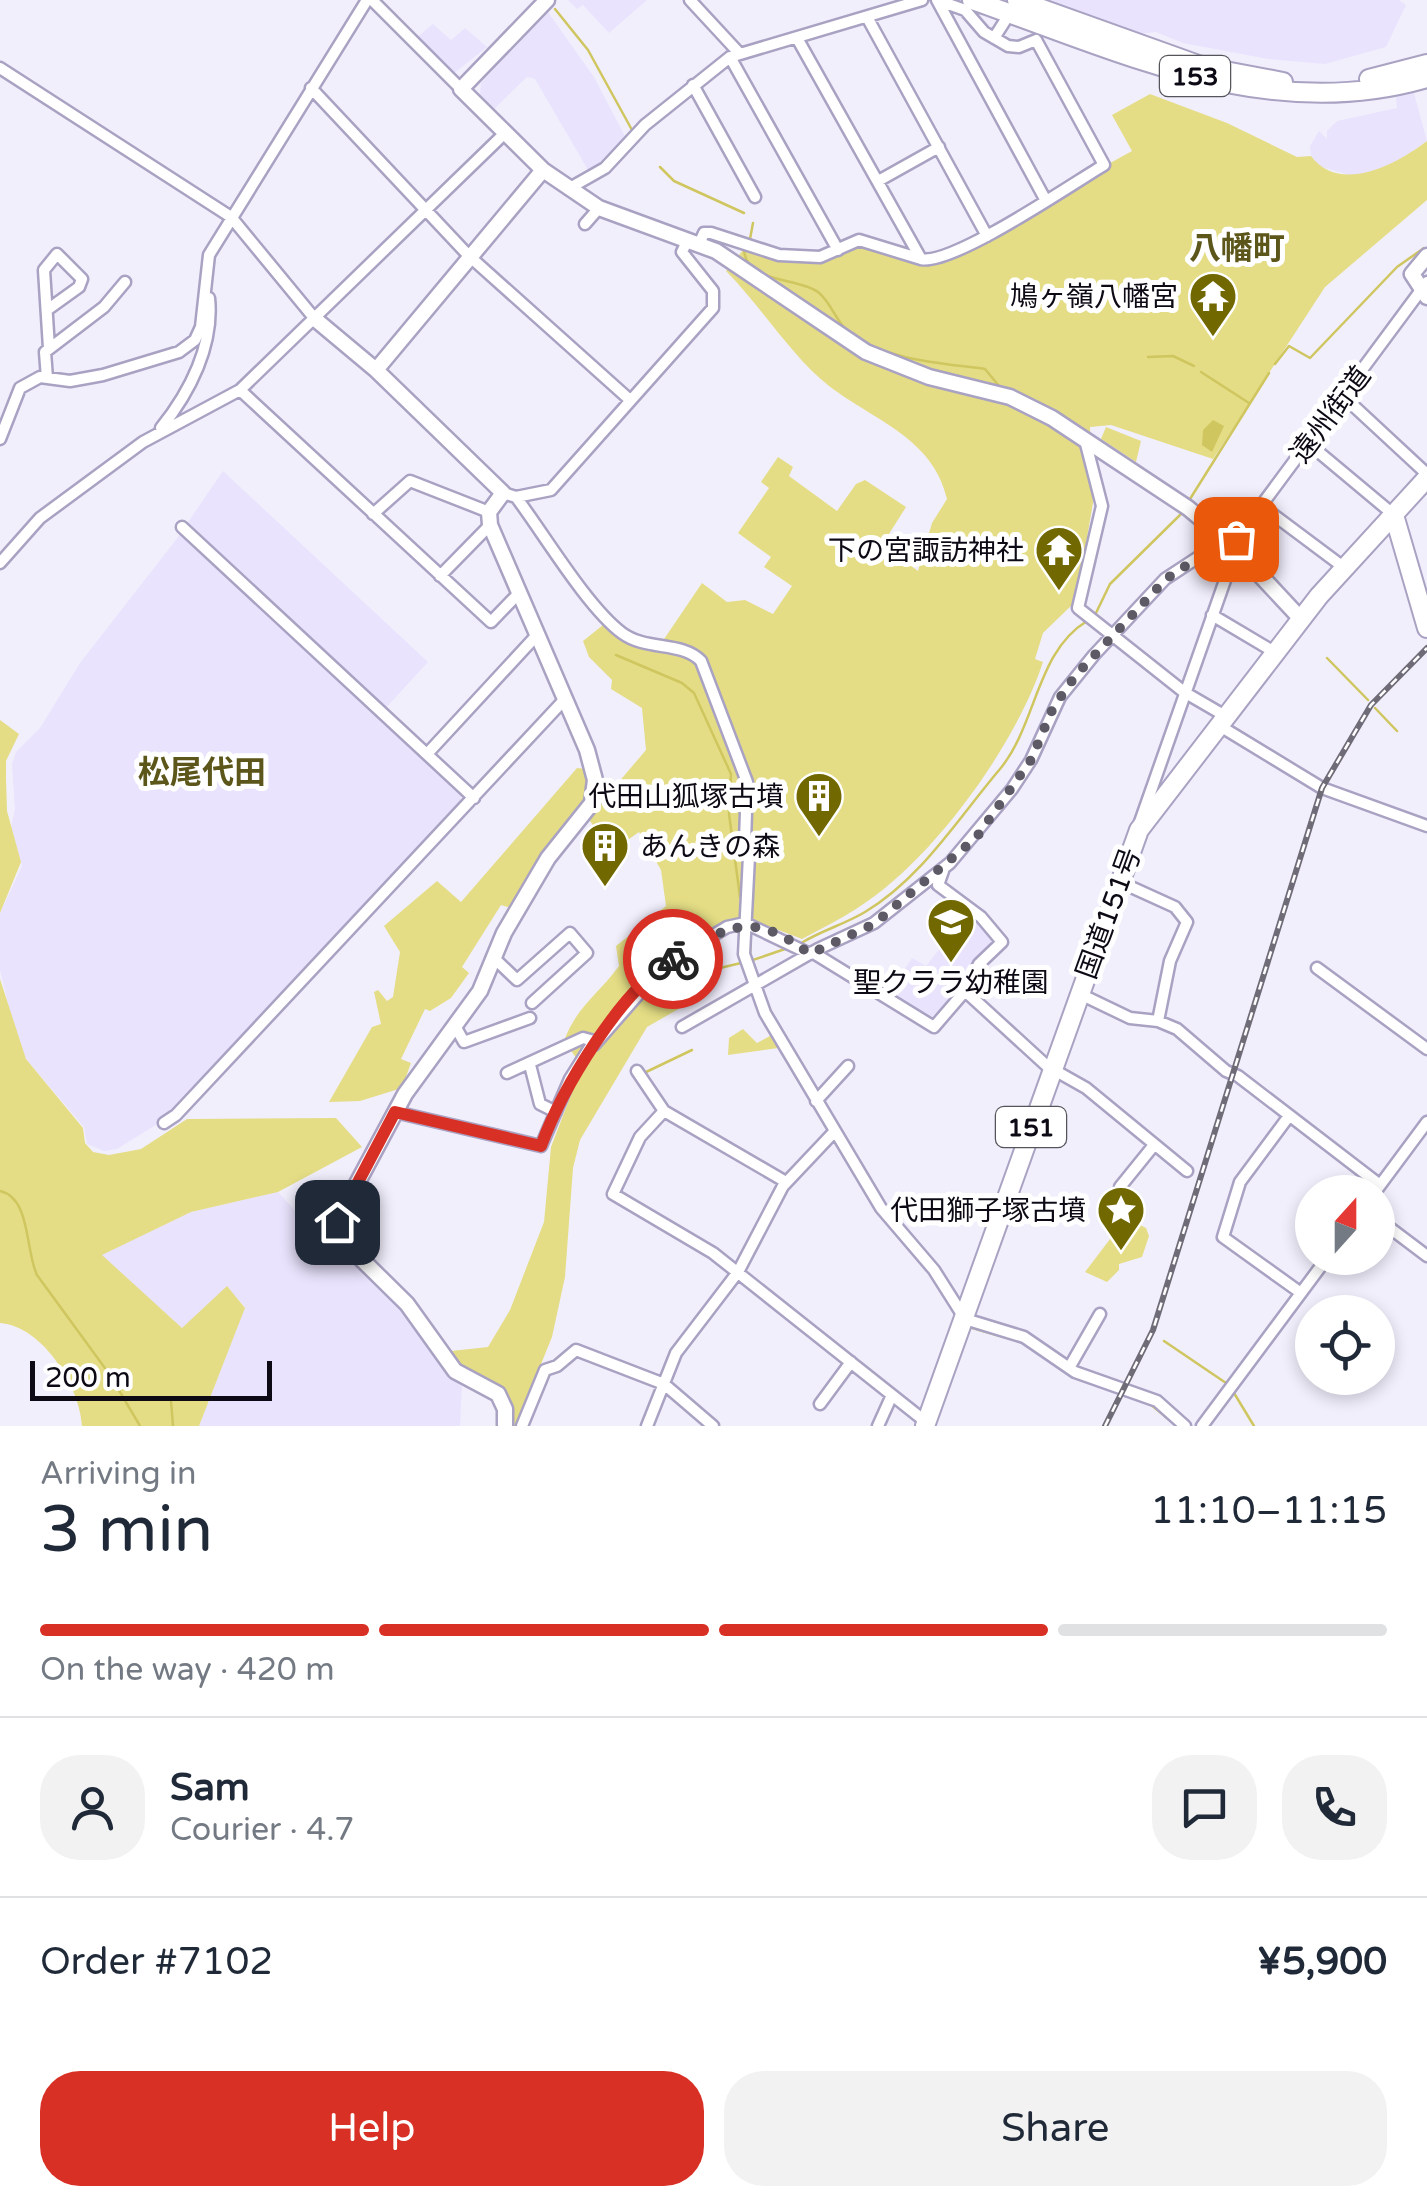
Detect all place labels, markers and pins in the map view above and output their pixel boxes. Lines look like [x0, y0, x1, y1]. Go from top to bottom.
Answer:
temple icon: 鳩ヶ嶺八幡宮 [1187, 270, 1239, 338]
place label: 鳩ヶ嶺八幡宮 [1010, 280, 1178, 314]
pin [1194, 497, 1279, 582]
temple icon: 下の宮諏訪神社 [1033, 524, 1085, 592]
place label: 下の宮諏訪神社 [828, 534, 1024, 568]
building icon: 代田山狐塚古墳 [793, 770, 845, 838]
place label: 代田山狐塚古墳 [588, 780, 784, 814]
building icon: あんきの森 [579, 820, 631, 888]
place label: あんきの森 [640, 830, 780, 864]
school or university icon: 聖クララ幼稚園 [925, 896, 977, 964]
place label: 聖クララ幼稚園 [853, 966, 1049, 1000]
pin [295, 1180, 380, 1265]
place icon: 代田獅子塚古墳 [1095, 1184, 1147, 1252]
place label: 代田獅子塚古墳 [890, 1194, 1086, 1228]

